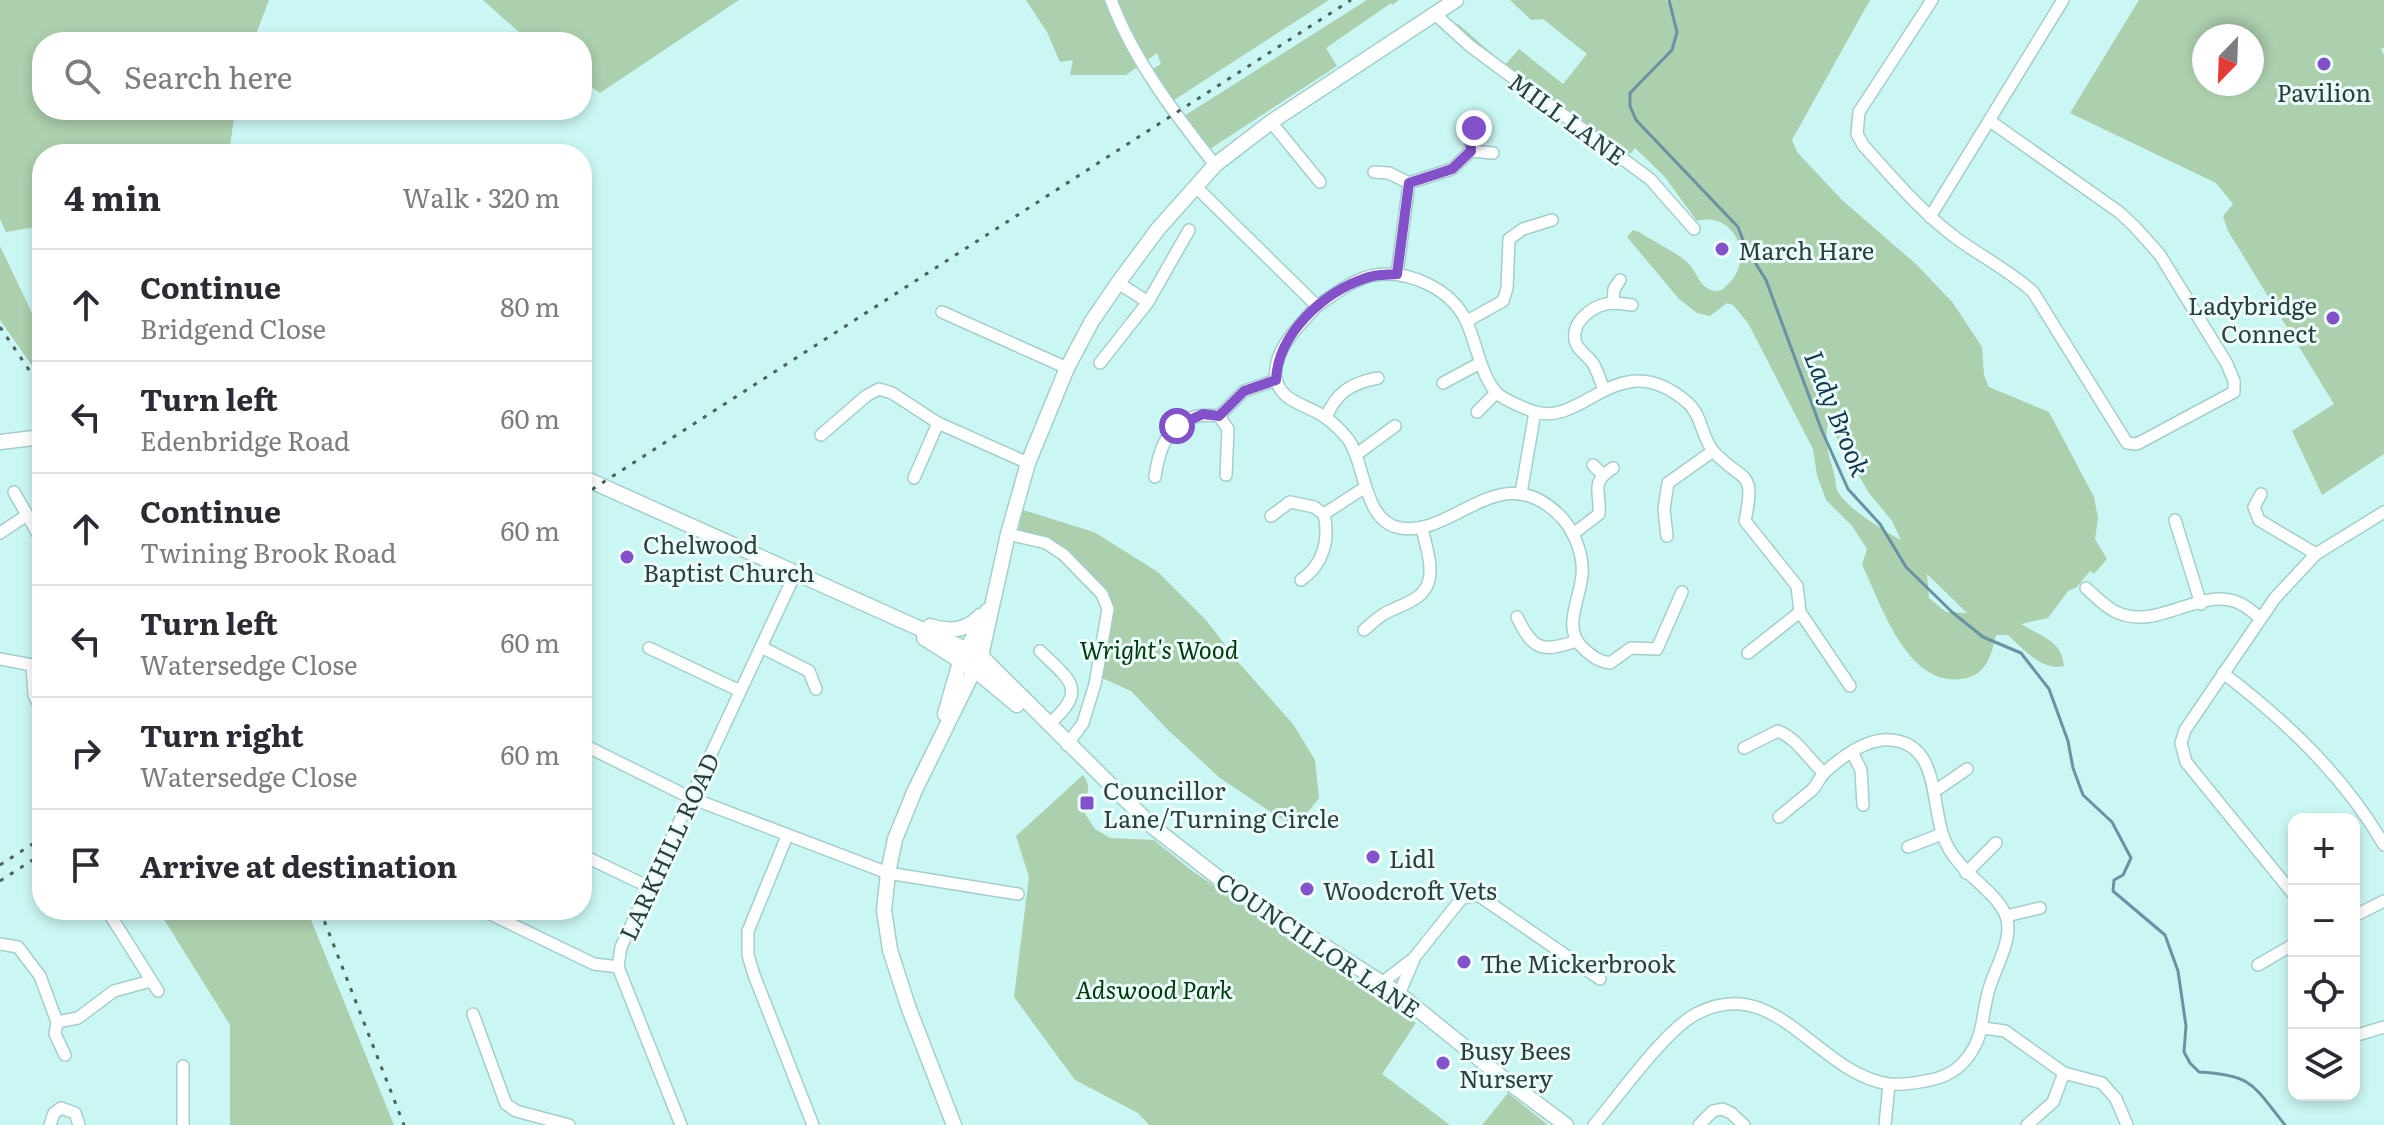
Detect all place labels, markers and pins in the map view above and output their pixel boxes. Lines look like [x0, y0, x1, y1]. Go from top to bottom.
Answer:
marker: Pavilion [2315, 55, 2333, 73]
place label: Pavilion [2277, 74, 2371, 109]
place label: March Hare [1738, 232, 1874, 267]
marker: March Hare [1713, 240, 1731, 258]
place label: Ladybridge Connect [2188, 287, 2317, 350]
marker: Ladybridge Connect [2324, 309, 2342, 327]
place label: Chelwood Baptist Church [643, 526, 815, 589]
marker: Chelwood Baptist Church [618, 548, 636, 566]
place label: Councillor Lane/Turning Circle [1103, 772, 1339, 835]
marker: Councillor Lane/Turning Circle [1078, 794, 1096, 812]
place label: Lidl [1389, 840, 1435, 875]
marker: Lidl [1364, 848, 1382, 866]
place label: Woodcroft Vets [1323, 872, 1497, 907]
marker: Woodcroft Vets [1298, 880, 1316, 898]
place label: The Mickerbrook [1480, 945, 1676, 980]
marker: The Mickerbrook [1455, 953, 1473, 971]
place label: Busy Bees Nursery [1459, 1032, 1571, 1095]
marker: Busy Bees Nursery [1434, 1054, 1452, 1072]

